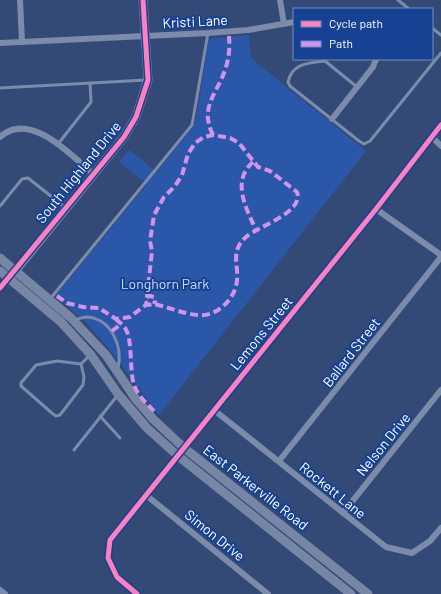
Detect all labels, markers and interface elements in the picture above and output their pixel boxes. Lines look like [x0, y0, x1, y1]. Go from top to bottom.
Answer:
legend [293, 8, 433, 60]
street label: Kristi Lane [162, 11, 228, 31]
text: Cycle path [329, 16, 383, 30]
text: Path [329, 36, 353, 50]
street label: South Highland Drive [32, 118, 124, 226]
park label: Longhorn Park [121, 275, 209, 292]
street label: Lemons Street [226, 293, 296, 373]
street label: Ballard Street [319, 314, 383, 390]
street label: Nelson Drive [352, 409, 414, 479]
street label: East Parkerville Road [200, 441, 312, 533]
street label: Rockett Lane [296, 458, 370, 522]
street label: Simon Drive [182, 506, 248, 564]

